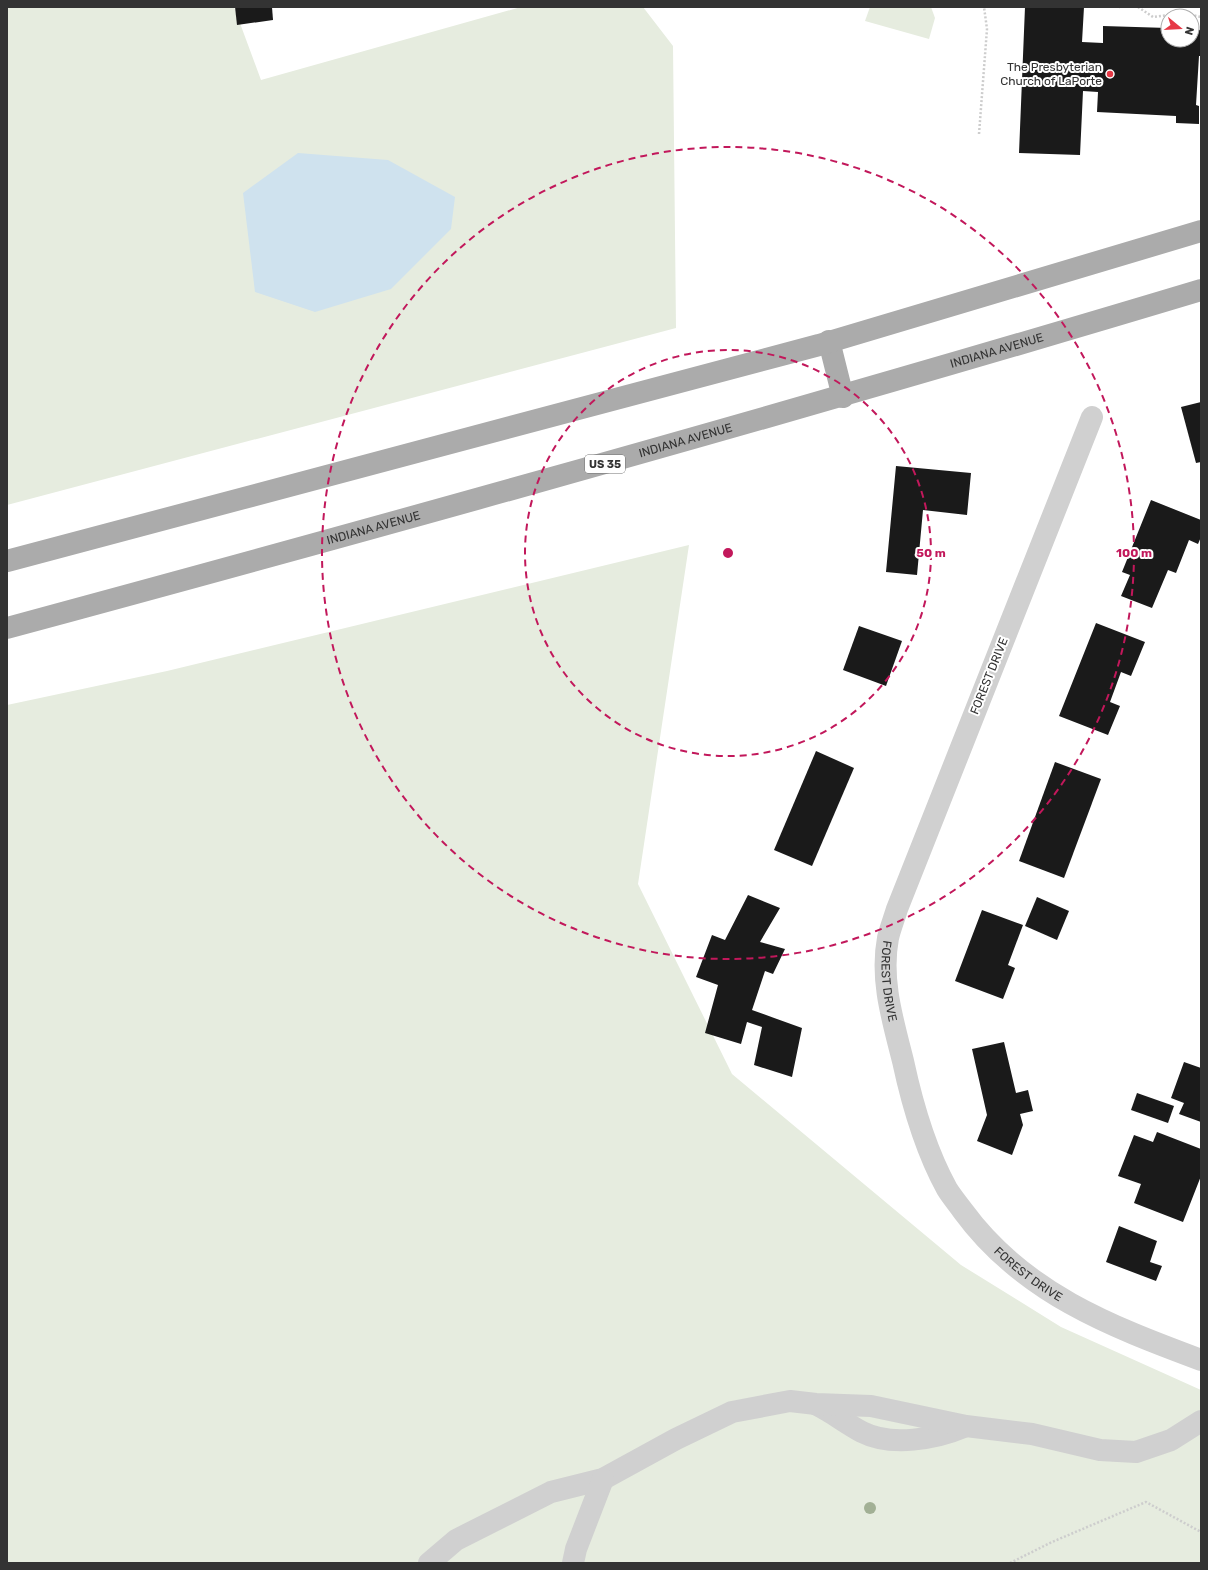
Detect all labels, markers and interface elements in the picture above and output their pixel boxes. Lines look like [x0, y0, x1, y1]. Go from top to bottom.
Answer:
north arrow [1160, 8, 1200, 48]
text: N [1182, 25, 1196, 37]
place label: The Presbyterian Church of LaPorte [1000, 60, 1102, 88]
marker: The Presbyterian Church of LaPorte [1105, 69, 1115, 79]
street label: INDIANA AVENUE [949, 330, 1045, 371]
street label: INDIANA AVENUE [637, 420, 734, 460]
road number: US 35 [585, 455, 625, 473]
street label: INDIANA AVENUE [325, 508, 422, 547]
centre of rings [721, 546, 735, 560]
text: 50 m [916, 546, 946, 560]
text: 100 m [1116, 546, 1152, 560]
street label: FOREST DRIVE [967, 636, 1011, 716]
street label: FOREST DRIVE [878, 939, 900, 1023]
street label: FOREST DRIVE [991, 1244, 1065, 1304]

